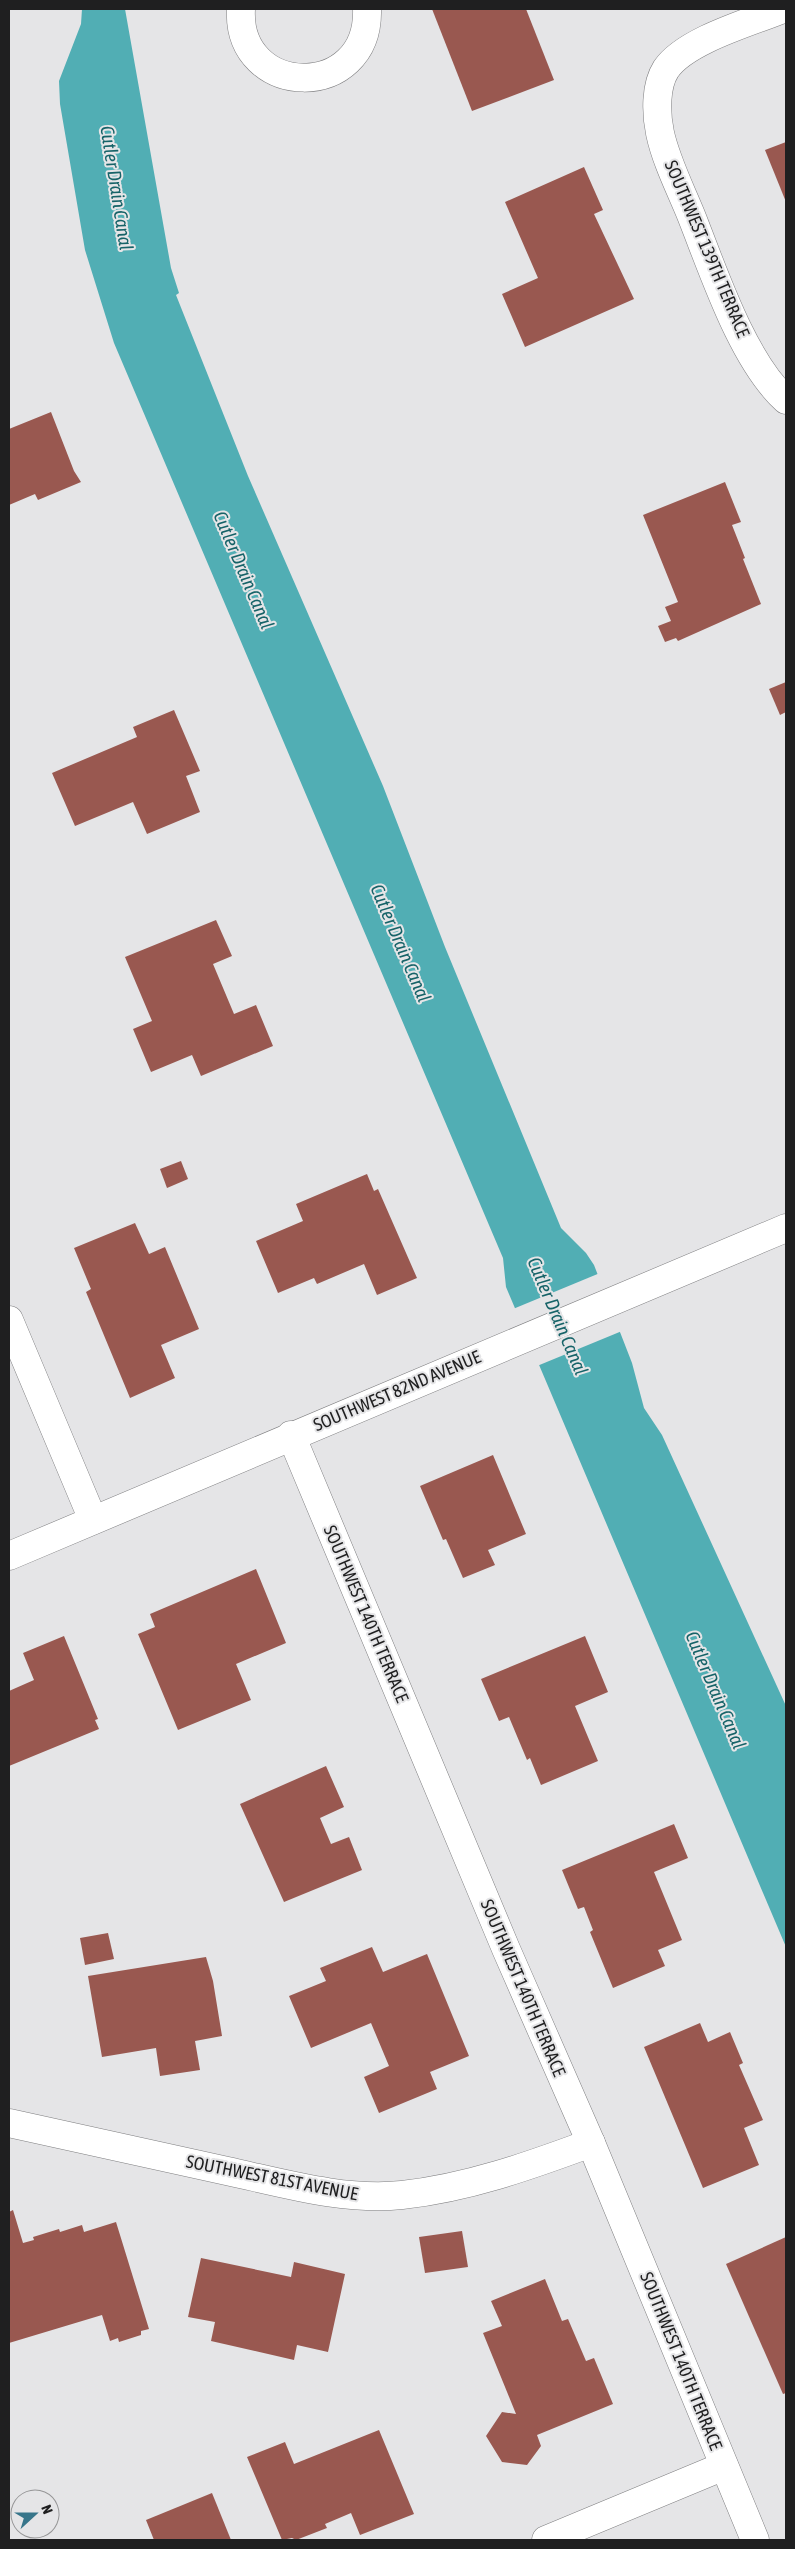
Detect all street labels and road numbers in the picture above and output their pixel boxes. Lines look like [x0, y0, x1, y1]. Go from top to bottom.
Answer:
street label: SOUTHWEST 139TH TERRACE [661, 157, 754, 341]
street label: SOUTHWEST 82ND AVENUE [310, 1346, 484, 1435]
street label: SOUTHWEST 140TH TERRACE [320, 1522, 413, 1706]
street label: SOUTHWEST 140TH TERRACE [477, 1896, 570, 2080]
street label: SOUTHWEST 81ST AVENUE [184, 2151, 360, 2205]
street label: SOUTHWEST 140TH TERRACE [636, 2269, 727, 2453]

